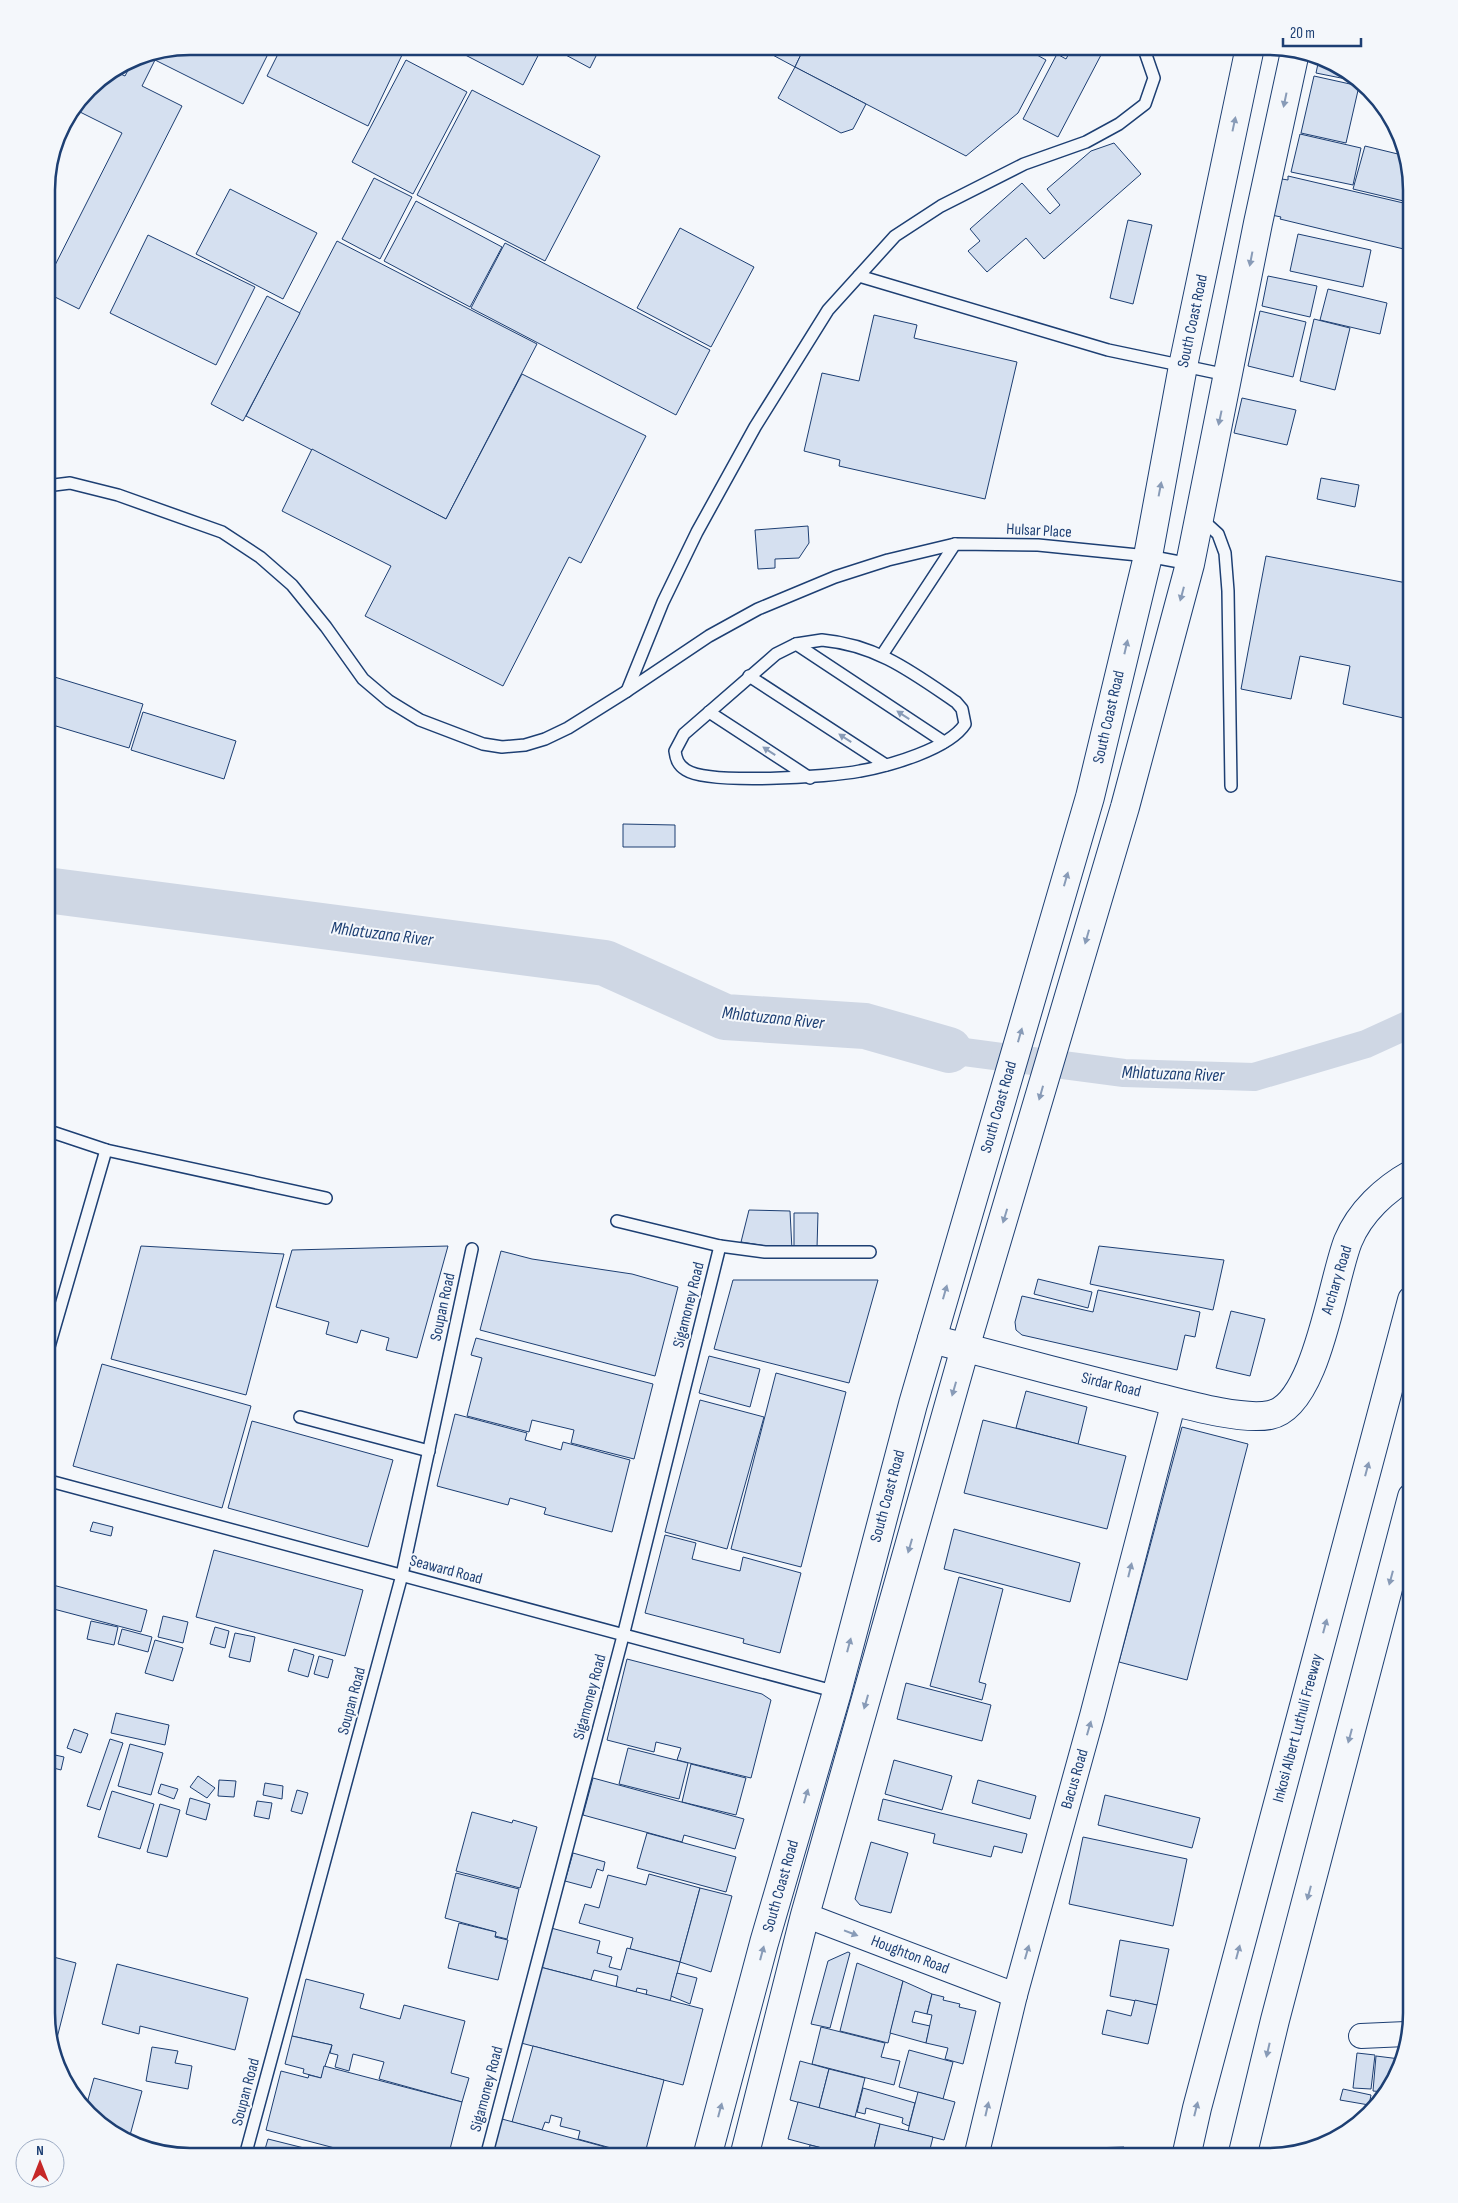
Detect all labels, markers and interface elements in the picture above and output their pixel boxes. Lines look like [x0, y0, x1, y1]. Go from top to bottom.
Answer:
scale bar [1283, 15, 1360, 47]
text: 20 m [1290, 24, 1315, 43]
one-way arrow [1280, 92, 1288, 108]
one-way arrow [1230, 116, 1238, 131]
one-way arrow [1247, 251, 1255, 266]
street label: South Coast Road [1174, 273, 1212, 369]
one-way arrow [1216, 410, 1224, 426]
one-way arrow [1157, 480, 1165, 496]
street label: Hulsar Place [1006, 520, 1072, 542]
one-way arrow [1178, 586, 1186, 601]
one-way arrow [1122, 640, 1130, 655]
street label: South Coast Road [1089, 669, 1129, 765]
one-way arrow [897, 710, 910, 720]
one-way arrow [838, 733, 852, 743]
one-way arrow [762, 746, 775, 756]
one-way arrow [1063, 872, 1071, 887]
water label: Mhlatuzana River [330, 917, 435, 951]
one-way arrow [1083, 930, 1091, 945]
water label: Mhlatuzana River [721, 1002, 826, 1034]
one-way arrow [1017, 1028, 1025, 1043]
street label: South Coast Road [977, 1059, 1021, 1155]
water label: Mhlatuzana River [1121, 1062, 1226, 1086]
one-way arrow [1037, 1086, 1045, 1101]
one-way arrow [1000, 1209, 1008, 1224]
street label: Archary Road [1317, 1243, 1356, 1318]
street label: Sigamoney Road [669, 1260, 709, 1350]
street label: Soupan Road [427, 1271, 459, 1343]
one-way arrow [942, 1285, 950, 1300]
street label: Sirdar Road [1079, 1368, 1143, 1402]
one-way arrow [949, 1382, 957, 1397]
street label: South Coast Road [867, 1448, 909, 1544]
one-way arrow [1363, 1461, 1371, 1477]
one-way arrow [905, 1538, 913, 1553]
street label: Seaward Road [408, 1551, 484, 1589]
one-way arrow [1126, 1563, 1134, 1578]
one-way arrow [1387, 1571, 1395, 1586]
one-way arrow [1321, 1618, 1329, 1634]
one-way arrow [845, 1637, 853, 1652]
street label: Sigamoney Road [569, 1652, 611, 1742]
street label: Inkosi Albert Luthuli Freeway [1269, 1652, 1327, 1804]
street label: Soupan Road [334, 1665, 370, 1737]
one-way arrow [861, 1695, 869, 1710]
one-way arrow [1085, 1720, 1093, 1735]
one-way arrow [1346, 1728, 1354, 1743]
street label: Bacus Road [1057, 1747, 1093, 1811]
one-way arrow [803, 1789, 811, 1804]
street label: South Coast Road [759, 1838, 803, 1934]
one-way arrow [1304, 1885, 1312, 1900]
one-way arrow [844, 1929, 858, 1937]
street label: Houghton Road [868, 1931, 952, 1979]
one-way arrow [1023, 1944, 1031, 1959]
one-way arrow [758, 1945, 766, 1960]
one-way arrow [1234, 1945, 1242, 1960]
one-way arrow [1264, 2042, 1272, 2057]
street label: Sigamoney Road [466, 2044, 508, 2134]
street label: Soupan Road [228, 2056, 264, 2128]
one-way arrow [716, 2102, 724, 2117]
one-way arrow [983, 2102, 991, 2117]
one-way arrow [1193, 2102, 1201, 2117]
north arrow [15, 2138, 65, 2188]
text: N [36, 2142, 44, 2159]

